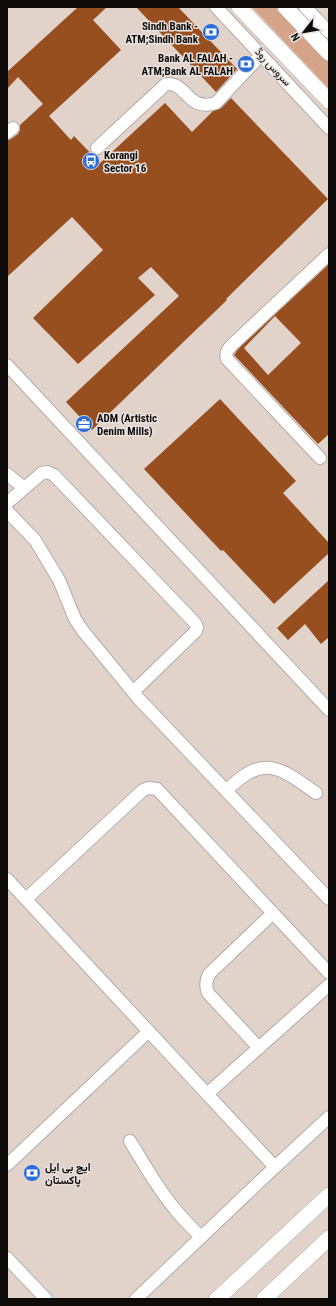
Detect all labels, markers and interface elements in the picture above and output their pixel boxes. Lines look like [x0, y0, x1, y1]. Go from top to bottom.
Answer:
north arrow [284, 12, 324, 52]
place label: Sindh Bank - ATM;Sindh Bank [125, 20, 199, 46]
bank icon: Sindh Bank - ATM;Sindh Bank [201, 22, 221, 42]
text: N [288, 30, 303, 43]
street label: سروس روڈ [252, 45, 294, 89]
place label: Bank AL FALAH - ATM;Bank AL FALAH [142, 52, 233, 78]
bank icon: Bank AL FALAH - ATM;Bank AL FALAH [236, 54, 256, 74]
place label: Korangi Sector 16 [104, 149, 147, 175]
bus stop icon: Korangi Sector 16 [81, 151, 101, 171]
place label: ADM (Artistic Denim Mills) [97, 412, 157, 438]
office icon: ADM (Artistic Denim Mills) [74, 414, 94, 434]
place label: ایچ بی ایل پاکستان [45, 1161, 91, 1188]
bank icon: ایچ بی ایل پاکستان [22, 1163, 42, 1183]

